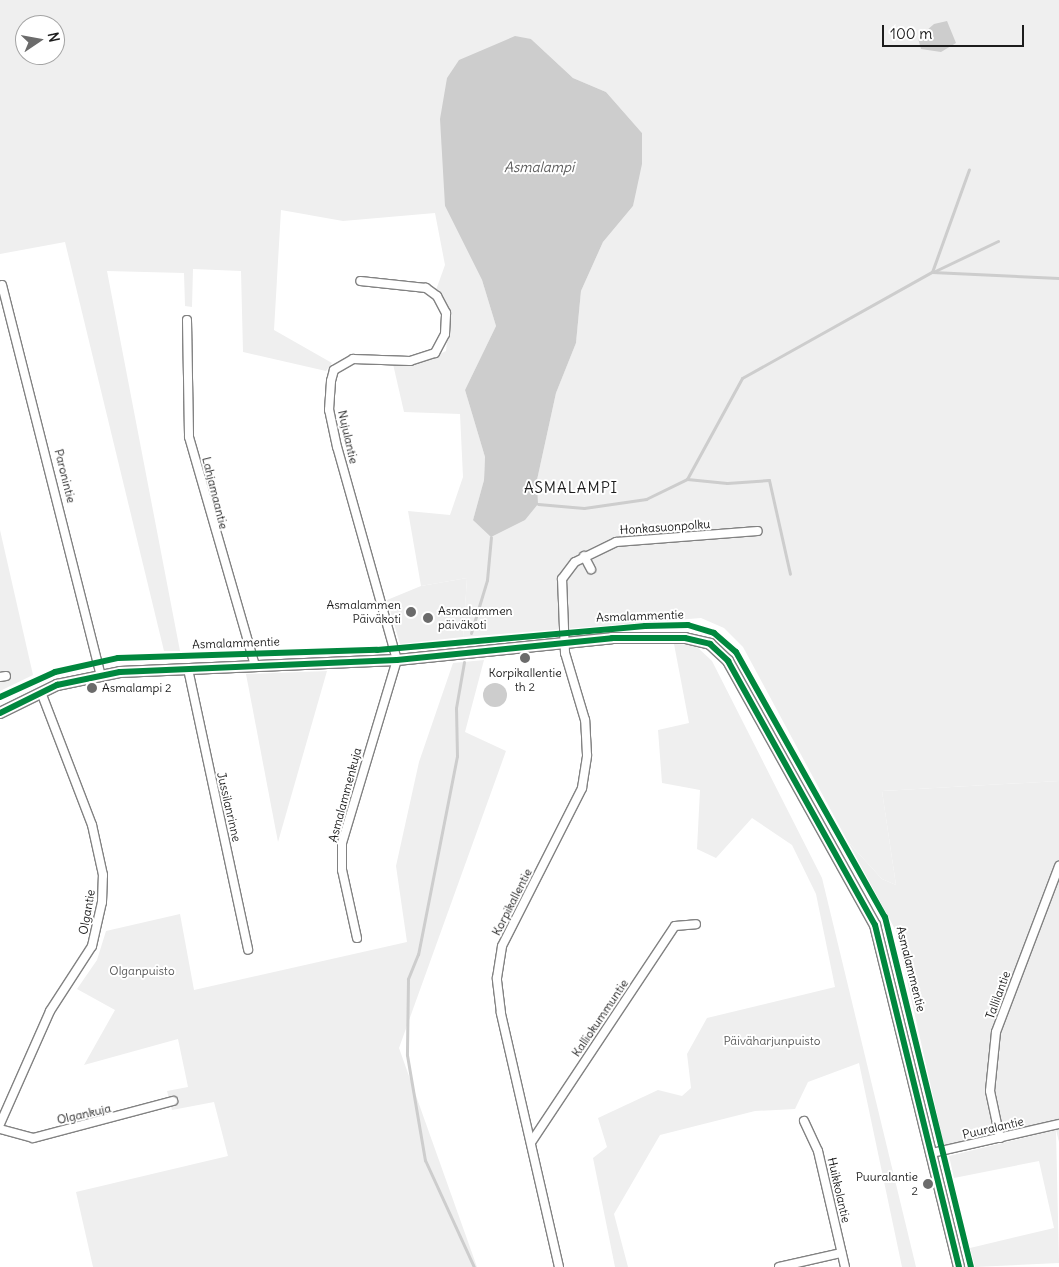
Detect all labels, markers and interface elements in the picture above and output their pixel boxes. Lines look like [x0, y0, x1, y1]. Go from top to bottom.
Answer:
north arrow [15, 15, 65, 65]
scale bar [884, 15, 1026, 47]
text: 100 m [890, 24, 932, 43]
text: N [44, 30, 64, 44]
water label: Asmalampi [504, 159, 574, 175]
street label: Nujulantie [335, 409, 361, 465]
street label: Paronintie [51, 448, 79, 504]
street label: Lahjamaantie [199, 455, 231, 531]
district label: ASMALAMPI [523, 479, 619, 497]
street label: Honkasuonpolku [619, 517, 711, 537]
place label: Asmalammen Päiväkoti [326, 598, 401, 626]
place label: Asmalammen päiväkoti [438, 604, 513, 632]
marker: Asmalammen Päiväkoti [405, 606, 417, 618]
street label: Asmalammentie [596, 607, 684, 625]
marker: Asmalammen päiväkoti [422, 612, 434, 624]
street label: Asmalammentie [192, 634, 280, 652]
marker: Korpikallentie th 2 [519, 652, 531, 664]
place label: Korpikallentie th 2 [488, 666, 562, 694]
place label: Asmalampi 2 [102, 681, 172, 695]
marker: Asmalampi 2 [86, 682, 98, 694]
street label: Asmalammenkuja [325, 746, 365, 844]
street label: Jussilanrinne [214, 771, 244, 843]
street label: Korpikallentie [489, 866, 535, 938]
street label: Olgantie [76, 888, 98, 936]
street label: Asmalammentie [893, 925, 929, 1013]
park label: Olganpuisto [109, 964, 175, 978]
street label: Tallilantie [983, 969, 1013, 1021]
street label: Kalliokummuntie [569, 977, 631, 1059]
park label: Päiväharjunpuisto [723, 1034, 821, 1048]
street label: Olgankuja [56, 1101, 112, 1127]
street label: Puuralantie [961, 1114, 1025, 1142]
street label: Huikkolantie [824, 1156, 854, 1224]
place label: Puuralantie 2 [856, 1170, 918, 1198]
marker: Puuralantie 2 [922, 1178, 934, 1190]

